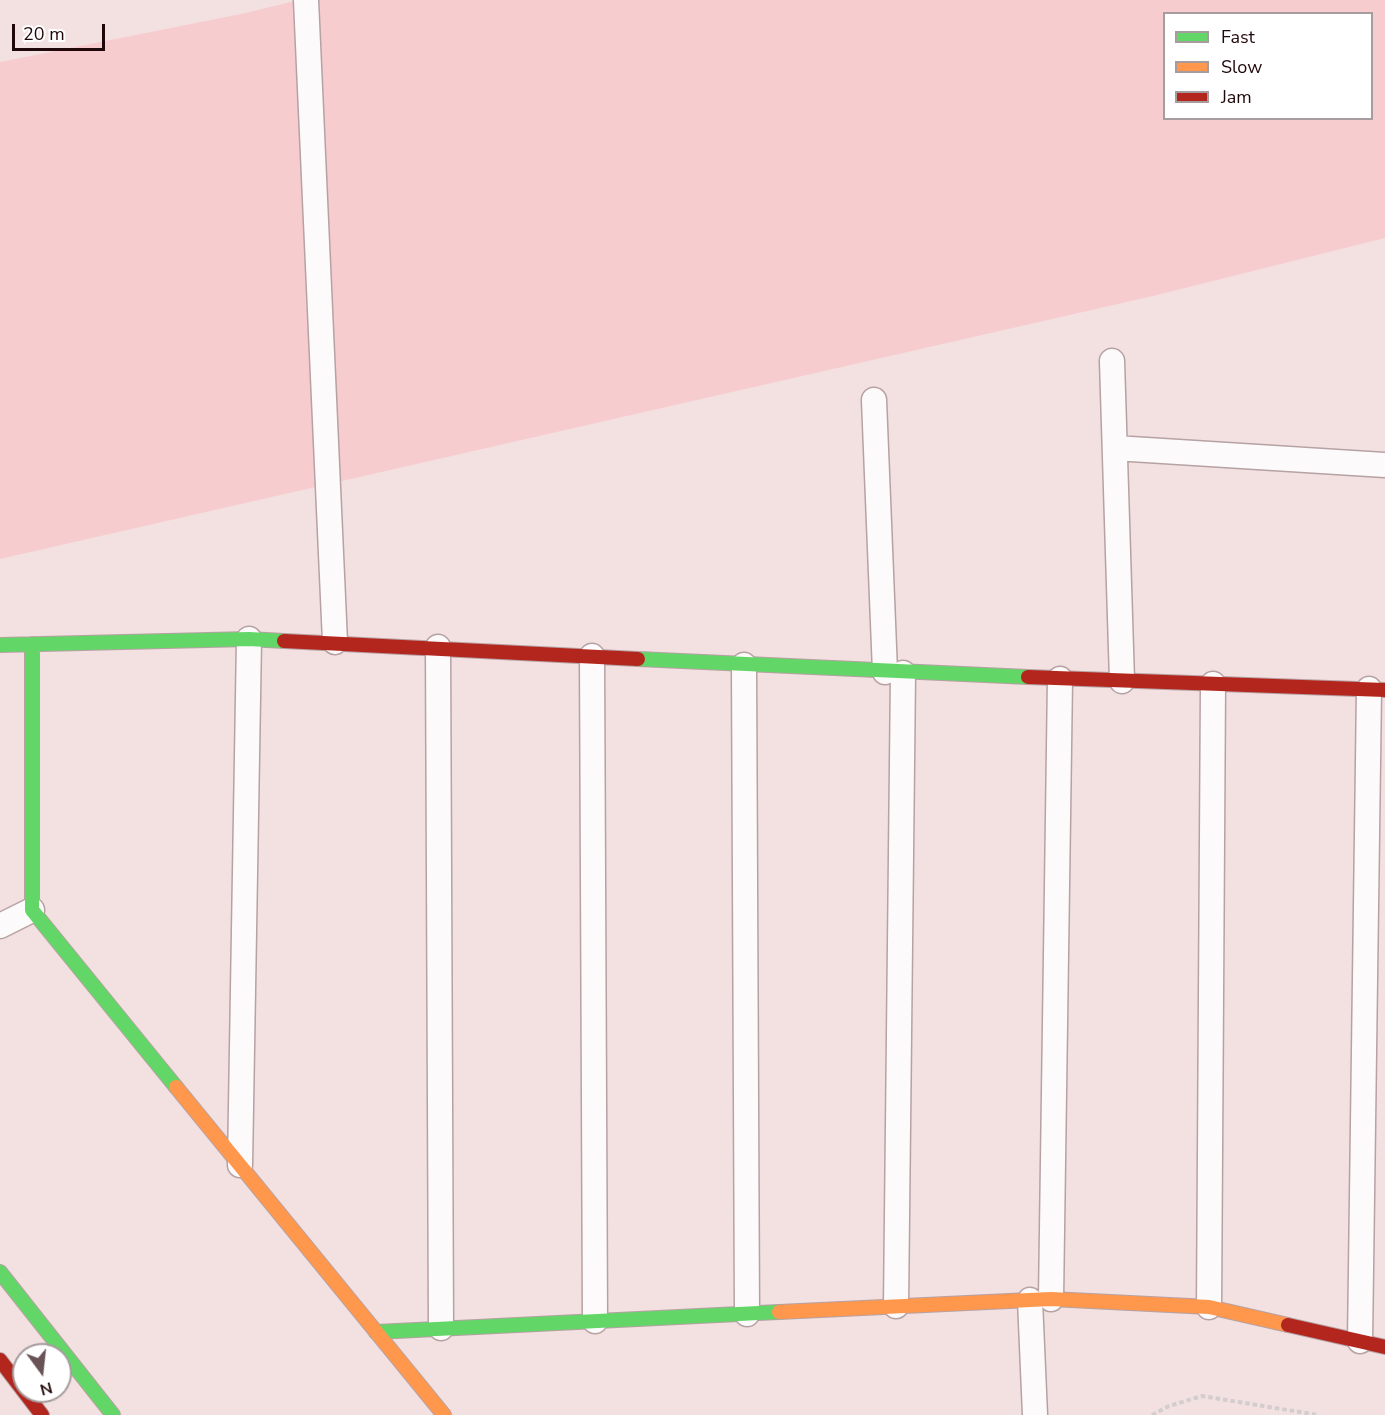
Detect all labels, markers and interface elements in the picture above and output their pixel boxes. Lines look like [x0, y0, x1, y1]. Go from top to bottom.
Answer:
scale bar [15, 12, 108, 50]
legend [1163, 12, 1373, 120]
text: 20 m [23, 22, 65, 46]
text: Fast [1221, 25, 1255, 49]
text: Slow [1221, 55, 1262, 79]
text: Jam [1221, 85, 1252, 109]
north arrow [12, 1343, 72, 1403]
text: N [38, 1376, 55, 1401]

